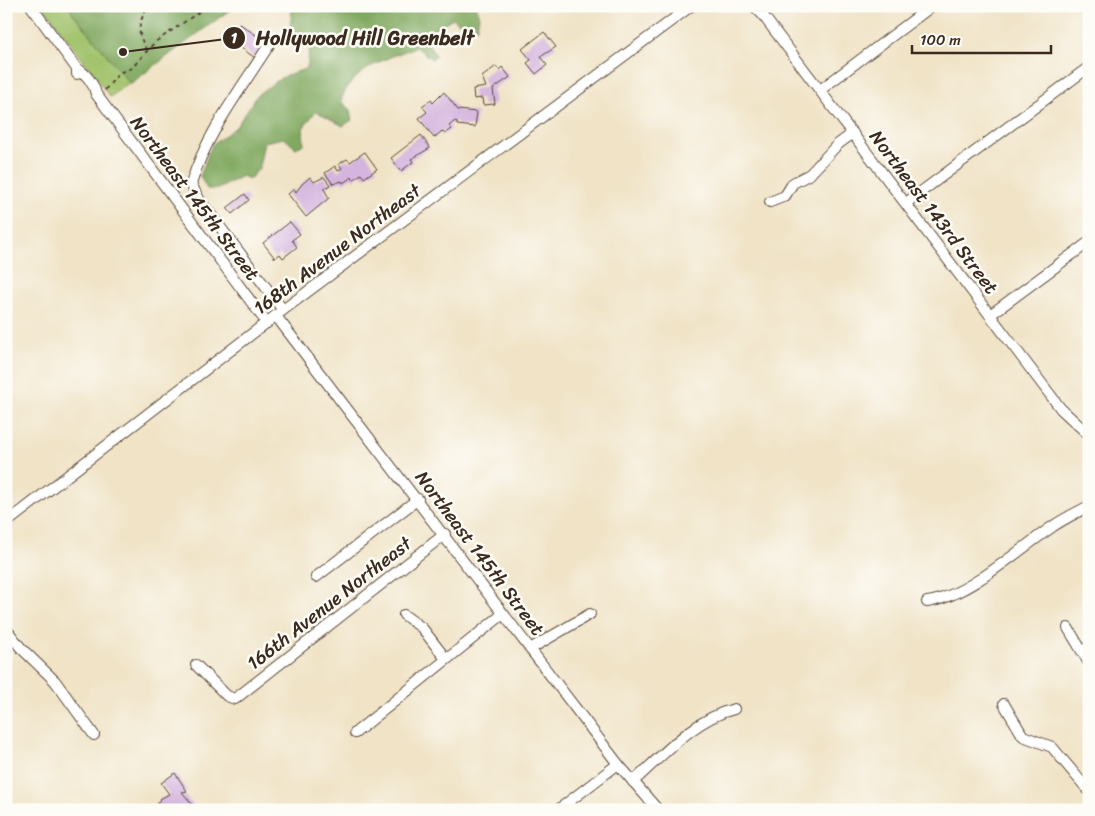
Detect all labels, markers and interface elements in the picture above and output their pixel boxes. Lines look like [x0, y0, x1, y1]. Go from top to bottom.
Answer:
callout: Hollywood Hill Greenbelt [221, 20, 485, 55]
text: Hollywood Hill Greenbelt [255, 21, 476, 56]
scale bar [912, 22, 1051, 54]
text: 1 [231, 25, 238, 51]
text: 100 m [920, 27, 961, 53]
street label: Northeast 145th Street [122, 108, 268, 288]
street label: Northeast 143rd Street [861, 123, 1007, 301]
street label: 168th Avenue Northeast [246, 174, 429, 323]
street label: Northeast 145th Street [407, 463, 553, 643]
street label: 166th Avenue Northeast [239, 527, 420, 678]

